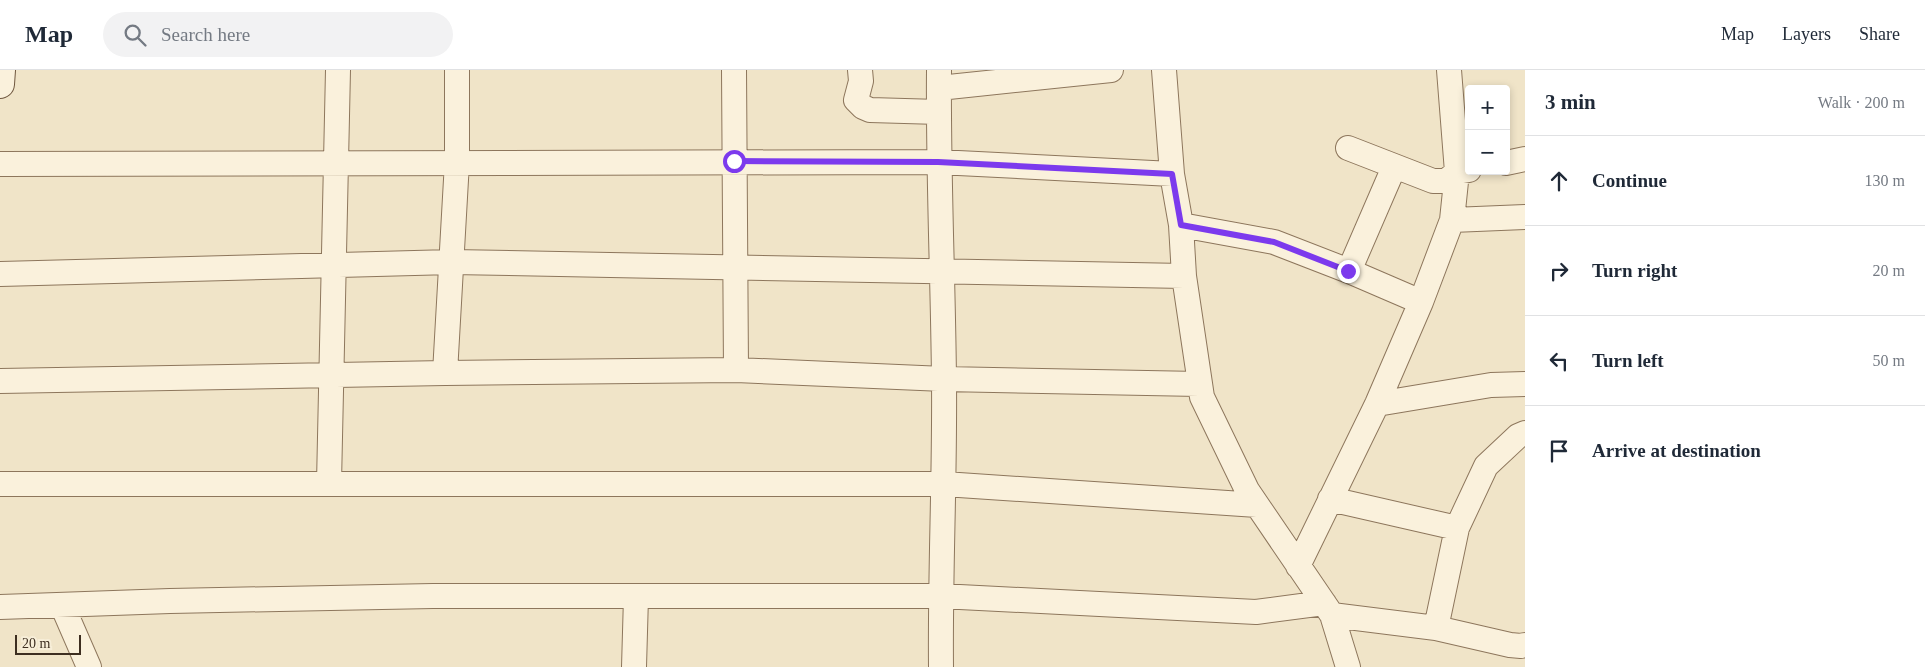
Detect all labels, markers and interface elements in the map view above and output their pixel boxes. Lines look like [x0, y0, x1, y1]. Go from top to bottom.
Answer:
search box [103, 12, 453, 57]
text: Map [25, 21, 73, 47]
icon: search [121, 21, 149, 49]
text: Search here [161, 24, 250, 45]
text: Map [1721, 24, 1754, 44]
text: Layers [1782, 24, 1831, 44]
text: Share [1859, 24, 1900, 44]
map controls [1465, 85, 1510, 175]
button: + [1465, 85, 1510, 130]
text: 3 min [1545, 90, 1596, 114]
text: Walk · 200 m [1818, 94, 1905, 111]
button: − [1465, 130, 1510, 175]
route start [723, 150, 746, 173]
icon: ahead [1545, 167, 1573, 195]
text: Continue [1592, 170, 1667, 191]
text: 130 m [1865, 172, 1905, 189]
icon: right [1545, 257, 1573, 285]
route end [1337, 260, 1360, 283]
text: Turn right [1592, 260, 1677, 281]
text: 20 m [1873, 262, 1905, 279]
icon: left [1545, 347, 1573, 375]
text: Turn left [1592, 350, 1664, 371]
text: 50 m [1873, 352, 1905, 369]
icon: arrive [1545, 437, 1573, 465]
text: Arrive at destination [1592, 440, 1761, 461]
scale bar [15, 632, 81, 655]
text: 20 m [22, 636, 50, 651]

